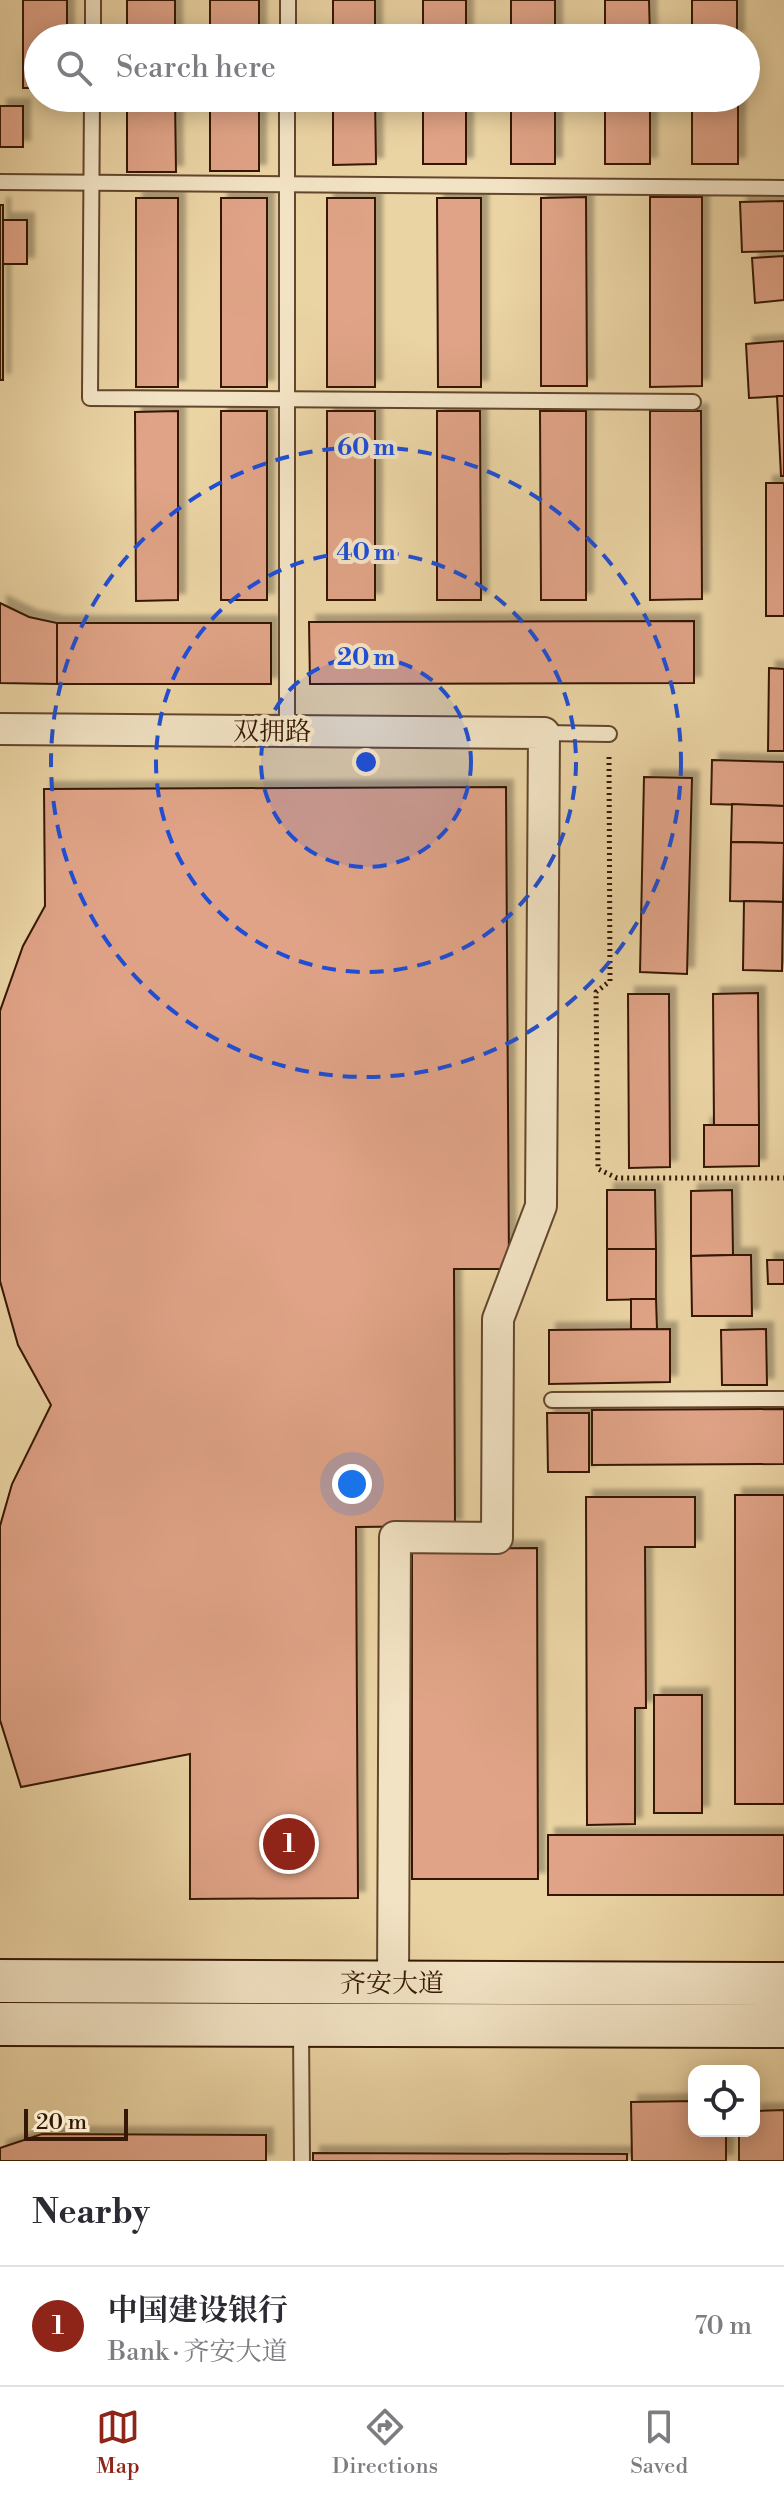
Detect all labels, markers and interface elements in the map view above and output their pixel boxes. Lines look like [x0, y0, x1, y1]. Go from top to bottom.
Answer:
search box [24, 24, 760, 112]
icon: search [52, 46, 96, 90]
text: Search here [116, 49, 276, 87]
text: 60 m [337, 433, 395, 463]
text: 40 m [336, 538, 396, 568]
text: 20 m [337, 643, 395, 673]
street label: 双拥路 [233, 716, 311, 748]
centre of rings [352, 748, 380, 776]
your location [332, 1464, 372, 1504]
pin: 1 [263, 1814, 315, 1874]
street label: 齐安大道 [340, 1968, 444, 2000]
map controls [688, 2065, 760, 2137]
button: locate [688, 2065, 760, 2137]
scale bar [24, 2105, 128, 2141]
text: 20 m [36, 2109, 87, 2136]
text: Nearby [32, 2192, 150, 2234]
text: 中国建设银行 [108, 2292, 288, 2330]
text: 1 [52, 2310, 64, 2342]
text: 70 m [694, 2310, 752, 2342]
text: Bank · 齐安大道 [108, 2336, 288, 2368]
tab: Map [96, 2405, 140, 2480]
tab: Directions [332, 2405, 438, 2480]
tab: Saved [630, 2405, 688, 2480]

